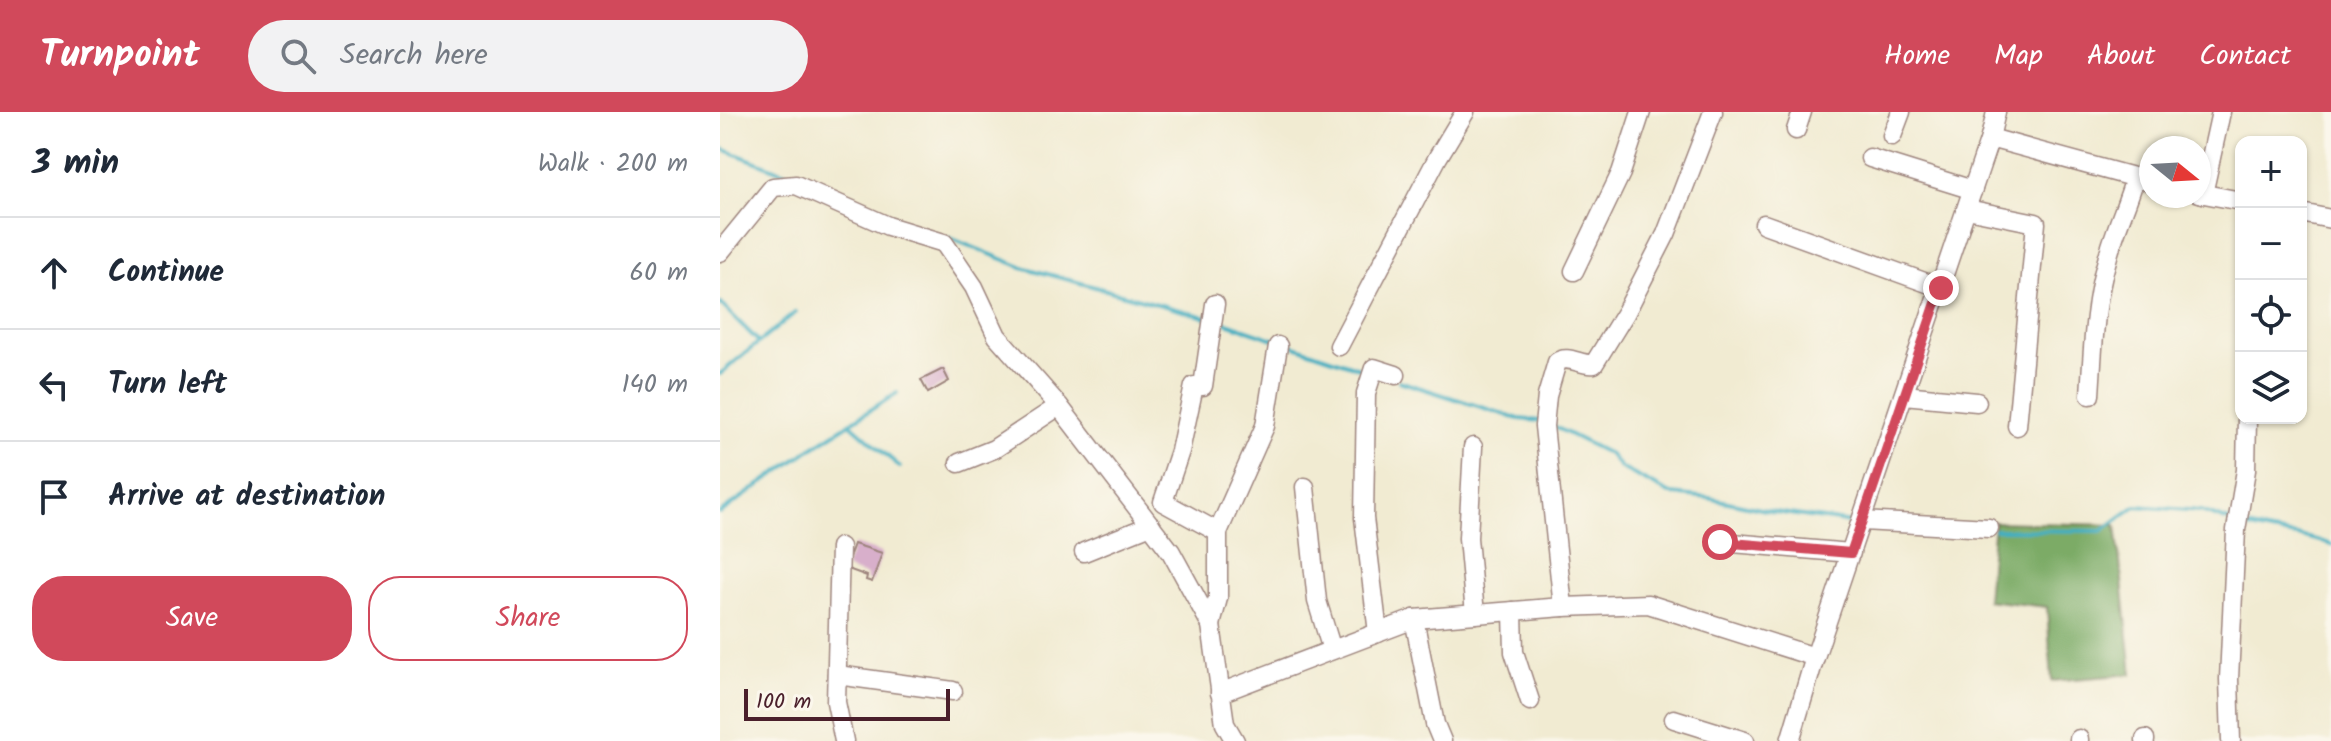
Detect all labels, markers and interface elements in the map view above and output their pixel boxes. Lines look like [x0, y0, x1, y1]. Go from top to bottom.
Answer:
search box [248, 20, 808, 92]
text: Turnpoint [40, 26, 200, 86]
text: Search here [340, 32, 488, 80]
icon: search [276, 34, 320, 78]
text: Home [1884, 34, 1950, 79]
text: Map [1994, 34, 2043, 79]
text: About [2087, 34, 2155, 79]
text: Contact [2199, 34, 2291, 79]
north arrow [2139, 136, 2211, 208]
map controls [2235, 136, 2307, 424]
button: + [2235, 136, 2307, 208]
text: 3 min [32, 137, 119, 191]
text: Walk · 200 m [538, 143, 688, 185]
button: − [2235, 208, 2307, 280]
text: Continue [108, 249, 224, 297]
icon: ahead [32, 251, 76, 295]
text: 60 m [629, 252, 688, 294]
route end [1923, 270, 1959, 306]
button: locate [2235, 280, 2307, 352]
button: layers [2235, 352, 2307, 424]
text: Turn left [108, 361, 227, 409]
icon: left [32, 363, 76, 407]
text: 140 m [621, 364, 688, 406]
text: Arrive at destination [108, 473, 385, 521]
icon: arrive [32, 475, 76, 519]
route start [1702, 524, 1738, 560]
button: Save [32, 576, 352, 661]
button: Share [368, 576, 688, 661]
scale bar [744, 685, 950, 721]
text: 100 m [756, 685, 811, 720]

